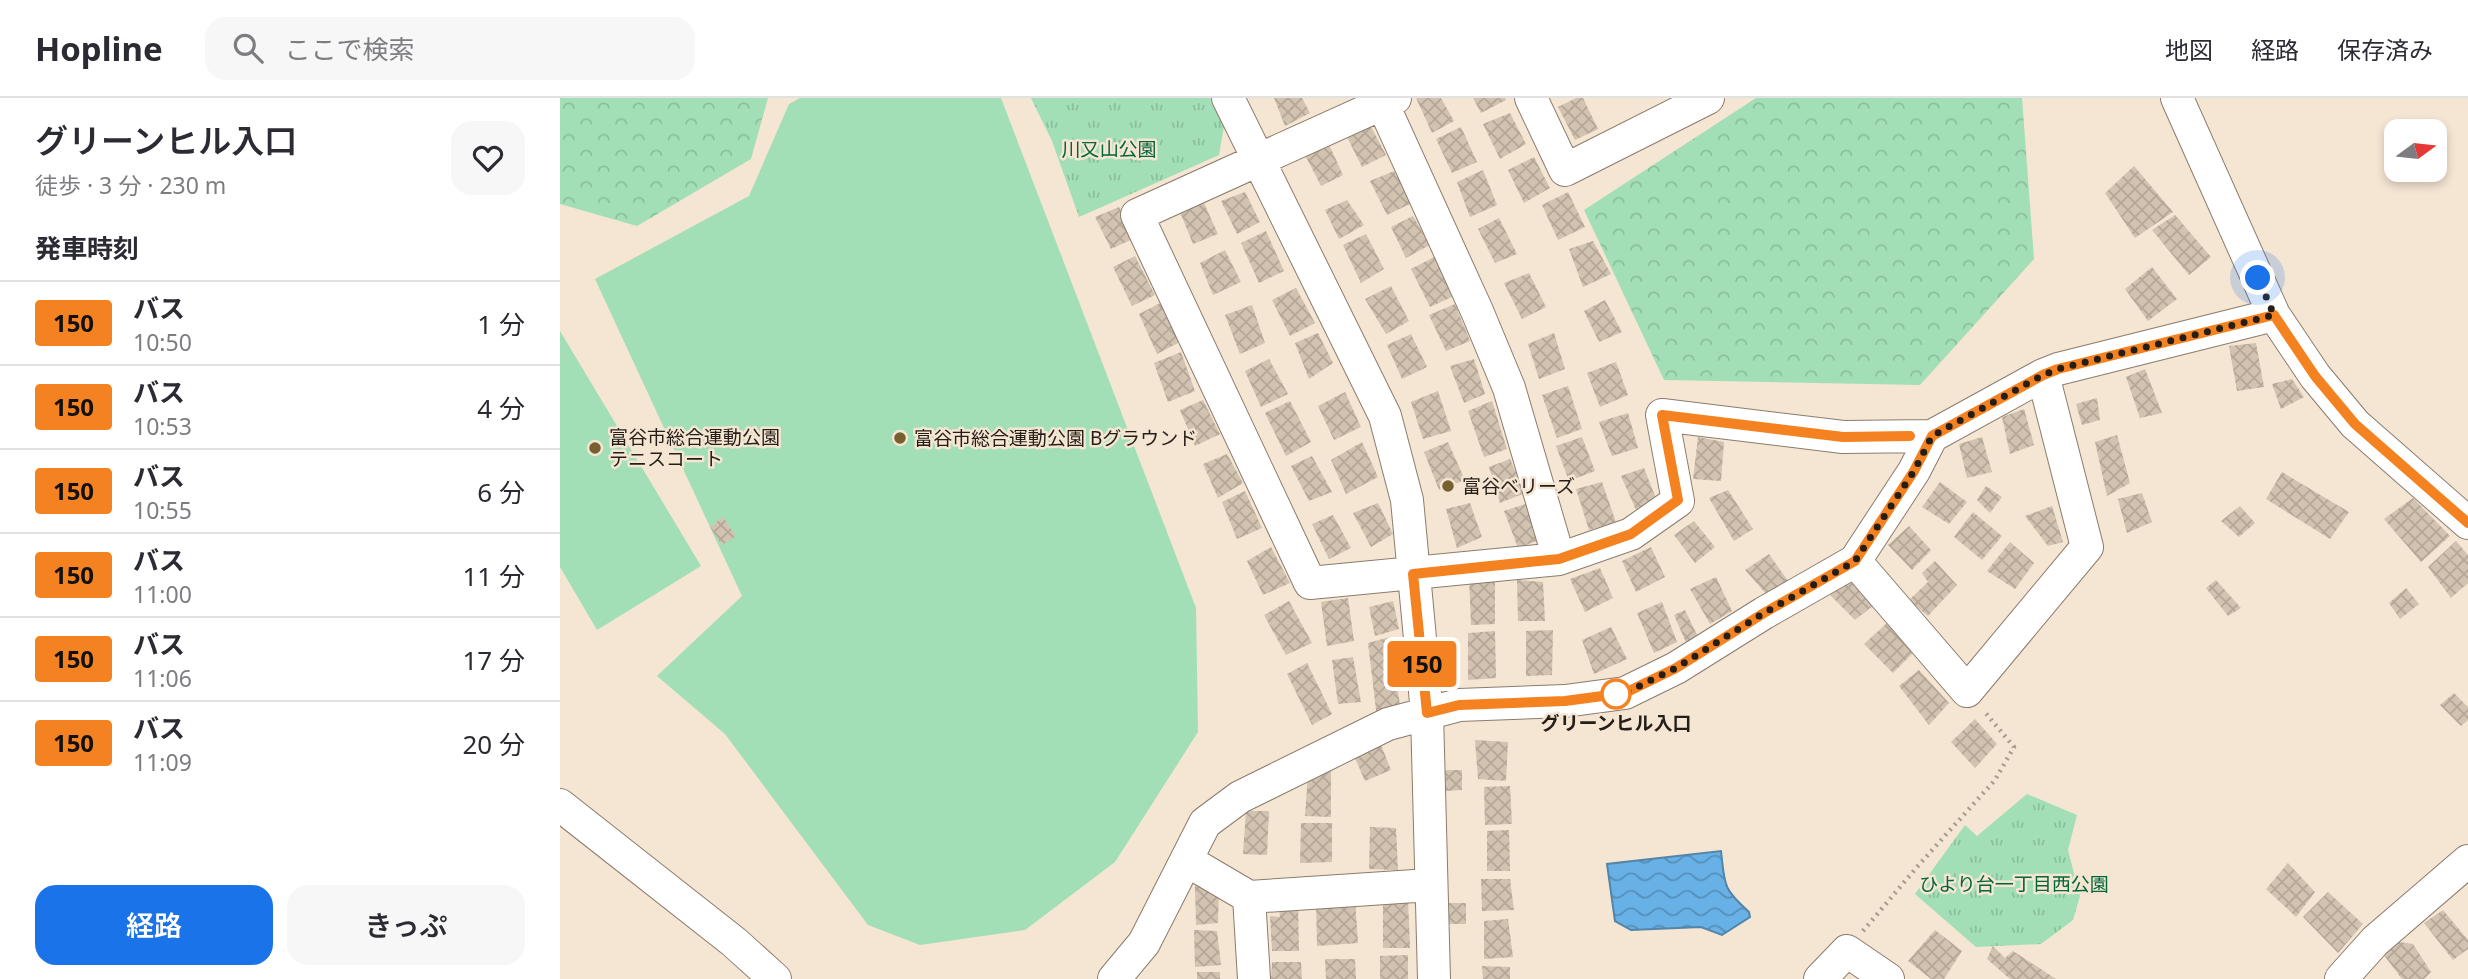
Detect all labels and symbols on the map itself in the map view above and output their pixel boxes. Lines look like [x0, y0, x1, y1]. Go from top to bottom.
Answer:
north arrow [2384, 119, 2446, 182]
park label: 川又山公園 [1061, 136, 1157, 162]
your location [2240, 260, 2275, 295]
place label: 富谷市総合運動公園 テニスコート [609, 424, 780, 472]
place label: 富谷市総合運動公園 Bグラウンド [914, 425, 1197, 451]
marker: 富谷市総合運動公園 Bグラウンド [892, 430, 908, 446]
marker: 富谷市総合運動公園 テニスコート [587, 440, 603, 456]
place label: 富谷ベリーズ [1462, 473, 1575, 499]
marker: 富谷ベリーズ [1440, 478, 1456, 494]
line badge: 150 [1382, 641, 1462, 687]
marker: グリーンヒル入口 [1601, 679, 1631, 709]
place label: グリーンヒル入口 [1540, 710, 1692, 736]
park label: ひより台一丁目西公園 [1919, 871, 2109, 897]

